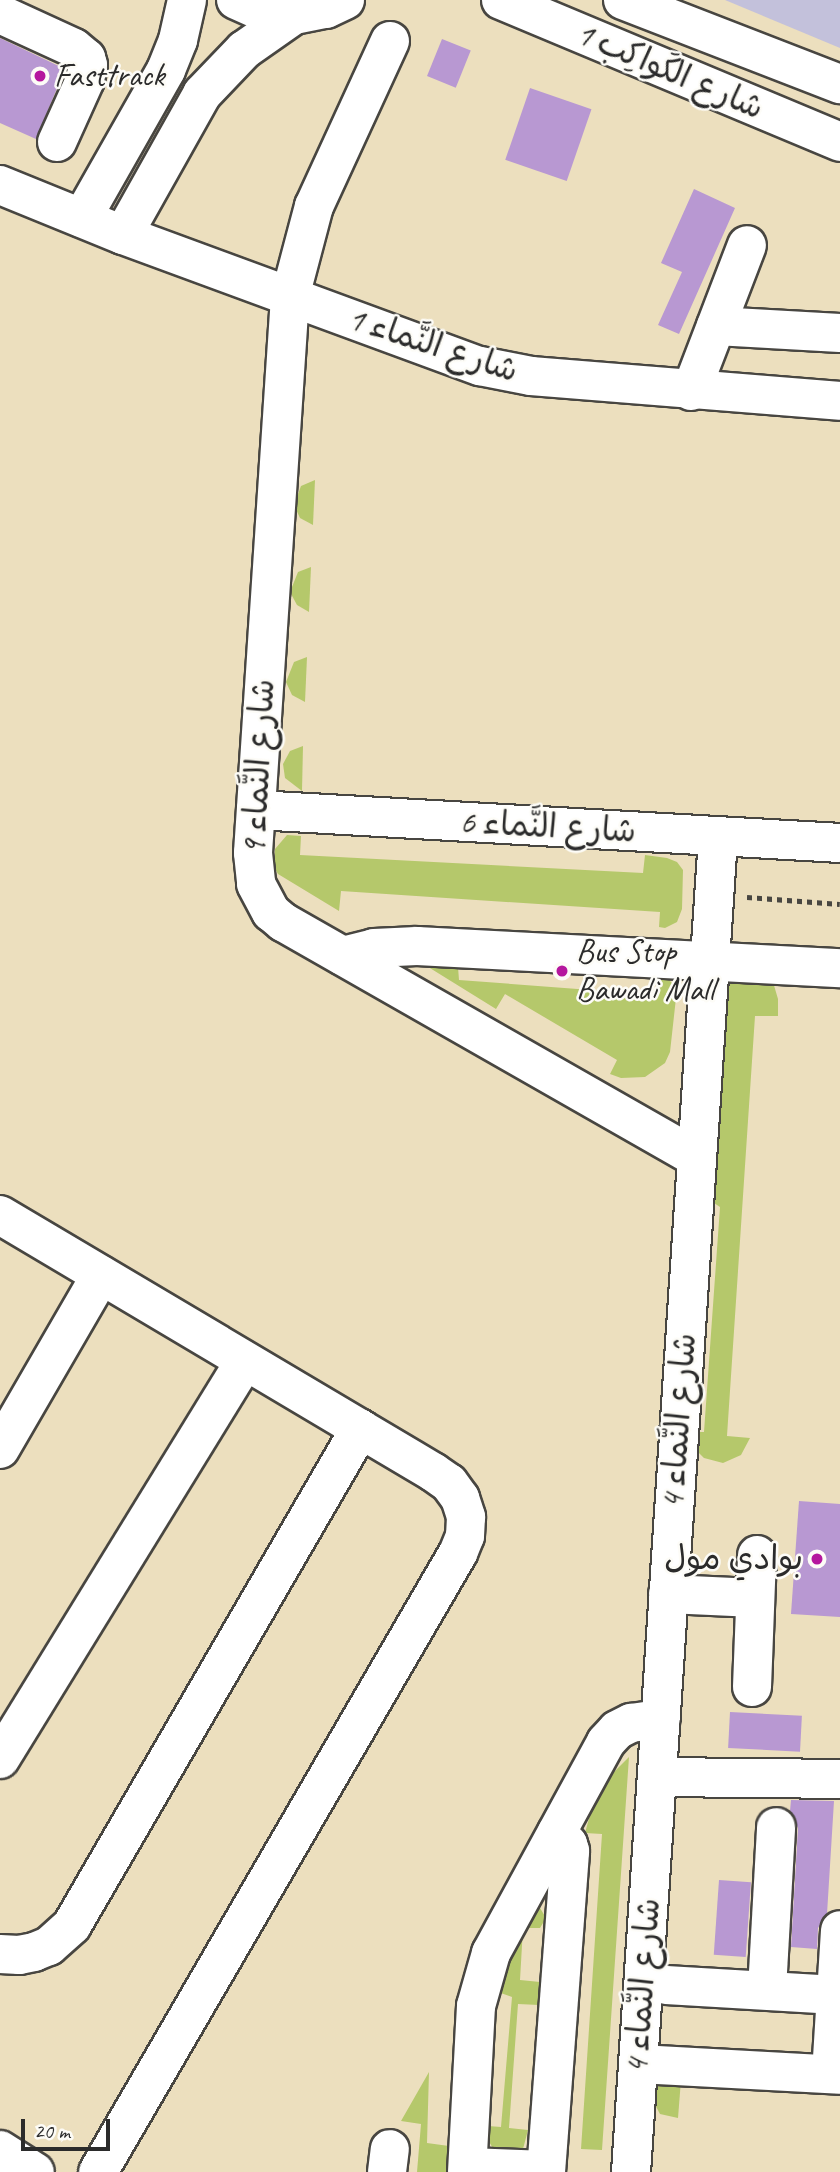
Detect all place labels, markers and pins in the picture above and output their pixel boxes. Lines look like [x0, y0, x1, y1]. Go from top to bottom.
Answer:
place label: Fasttrack [54, 56, 164, 96]
marker: Fasttrack [32, 68, 48, 84]
place label: Bus Stop Bawadi Mall [576, 932, 714, 1010]
marker: Bus Stop Bawadi Mall [554, 963, 570, 979]
place label: بوادي مول [664, 1539, 803, 1579]
marker: بوادي مول [809, 1551, 825, 1567]

